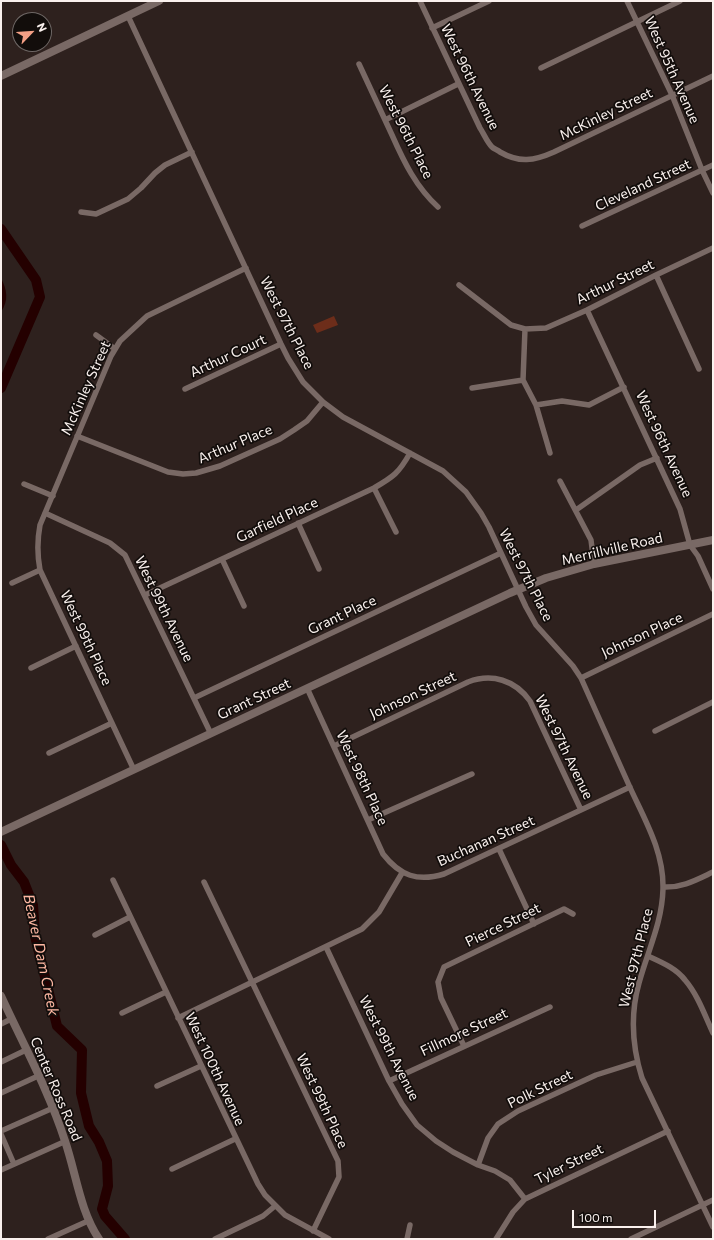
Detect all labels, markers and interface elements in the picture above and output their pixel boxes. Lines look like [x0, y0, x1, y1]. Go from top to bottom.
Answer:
north arrow [12, 12, 52, 52]
street label: West 95th Avenue [641, 14, 703, 126]
text: N [35, 21, 50, 34]
street label: West 96th Avenue [437, 21, 503, 133]
street label: West 96th Place [375, 82, 437, 182]
street label: McKinley Street [557, 84, 655, 144]
street label: Cleveland Street [592, 155, 694, 215]
street label: Arthur Street [573, 256, 657, 308]
street label: West 97th Place [256, 274, 318, 372]
street label: Arthur Court [187, 331, 269, 381]
street label: McKinley Street [58, 338, 114, 438]
street label: West 96th Avenue [632, 388, 696, 500]
street label: Arthur Place [195, 421, 275, 467]
street label: Garfield Place [234, 494, 320, 546]
street label: West 97th Place [495, 526, 557, 624]
street label: Merrillville Road [560, 529, 664, 569]
street label: West 99th Avenue [131, 553, 197, 665]
street label: West 99th Place [57, 588, 115, 688]
street label: Grant Place [305, 592, 379, 638]
street label: Johnson Place [599, 609, 685, 661]
street label: Johnson Street [367, 668, 459, 722]
street label: Grant Street [215, 675, 293, 723]
street label: West 97th Avenue [531, 692, 597, 802]
street label: West 98th Place [333, 728, 391, 828]
street label: Buchanan Street [435, 812, 537, 870]
water label: Beaver Dam Creek [19, 892, 63, 1018]
street label: Pierce Street [463, 900, 543, 950]
street label: West 97th Place [616, 907, 656, 1009]
street label: West 99th Avenue [355, 993, 423, 1103]
street label: Fillmore Street [418, 1004, 510, 1060]
street label: West 100th Avenue [181, 1010, 249, 1128]
street label: Center Ross Road [26, 1034, 86, 1144]
street label: West 99th Place [293, 1051, 351, 1151]
street label: Polk Street [505, 1066, 575, 1112]
street label: Tyler Street [532, 1140, 606, 1188]
scale bar [574, 1202, 658, 1228]
text: 100 m [579, 1210, 613, 1224]

